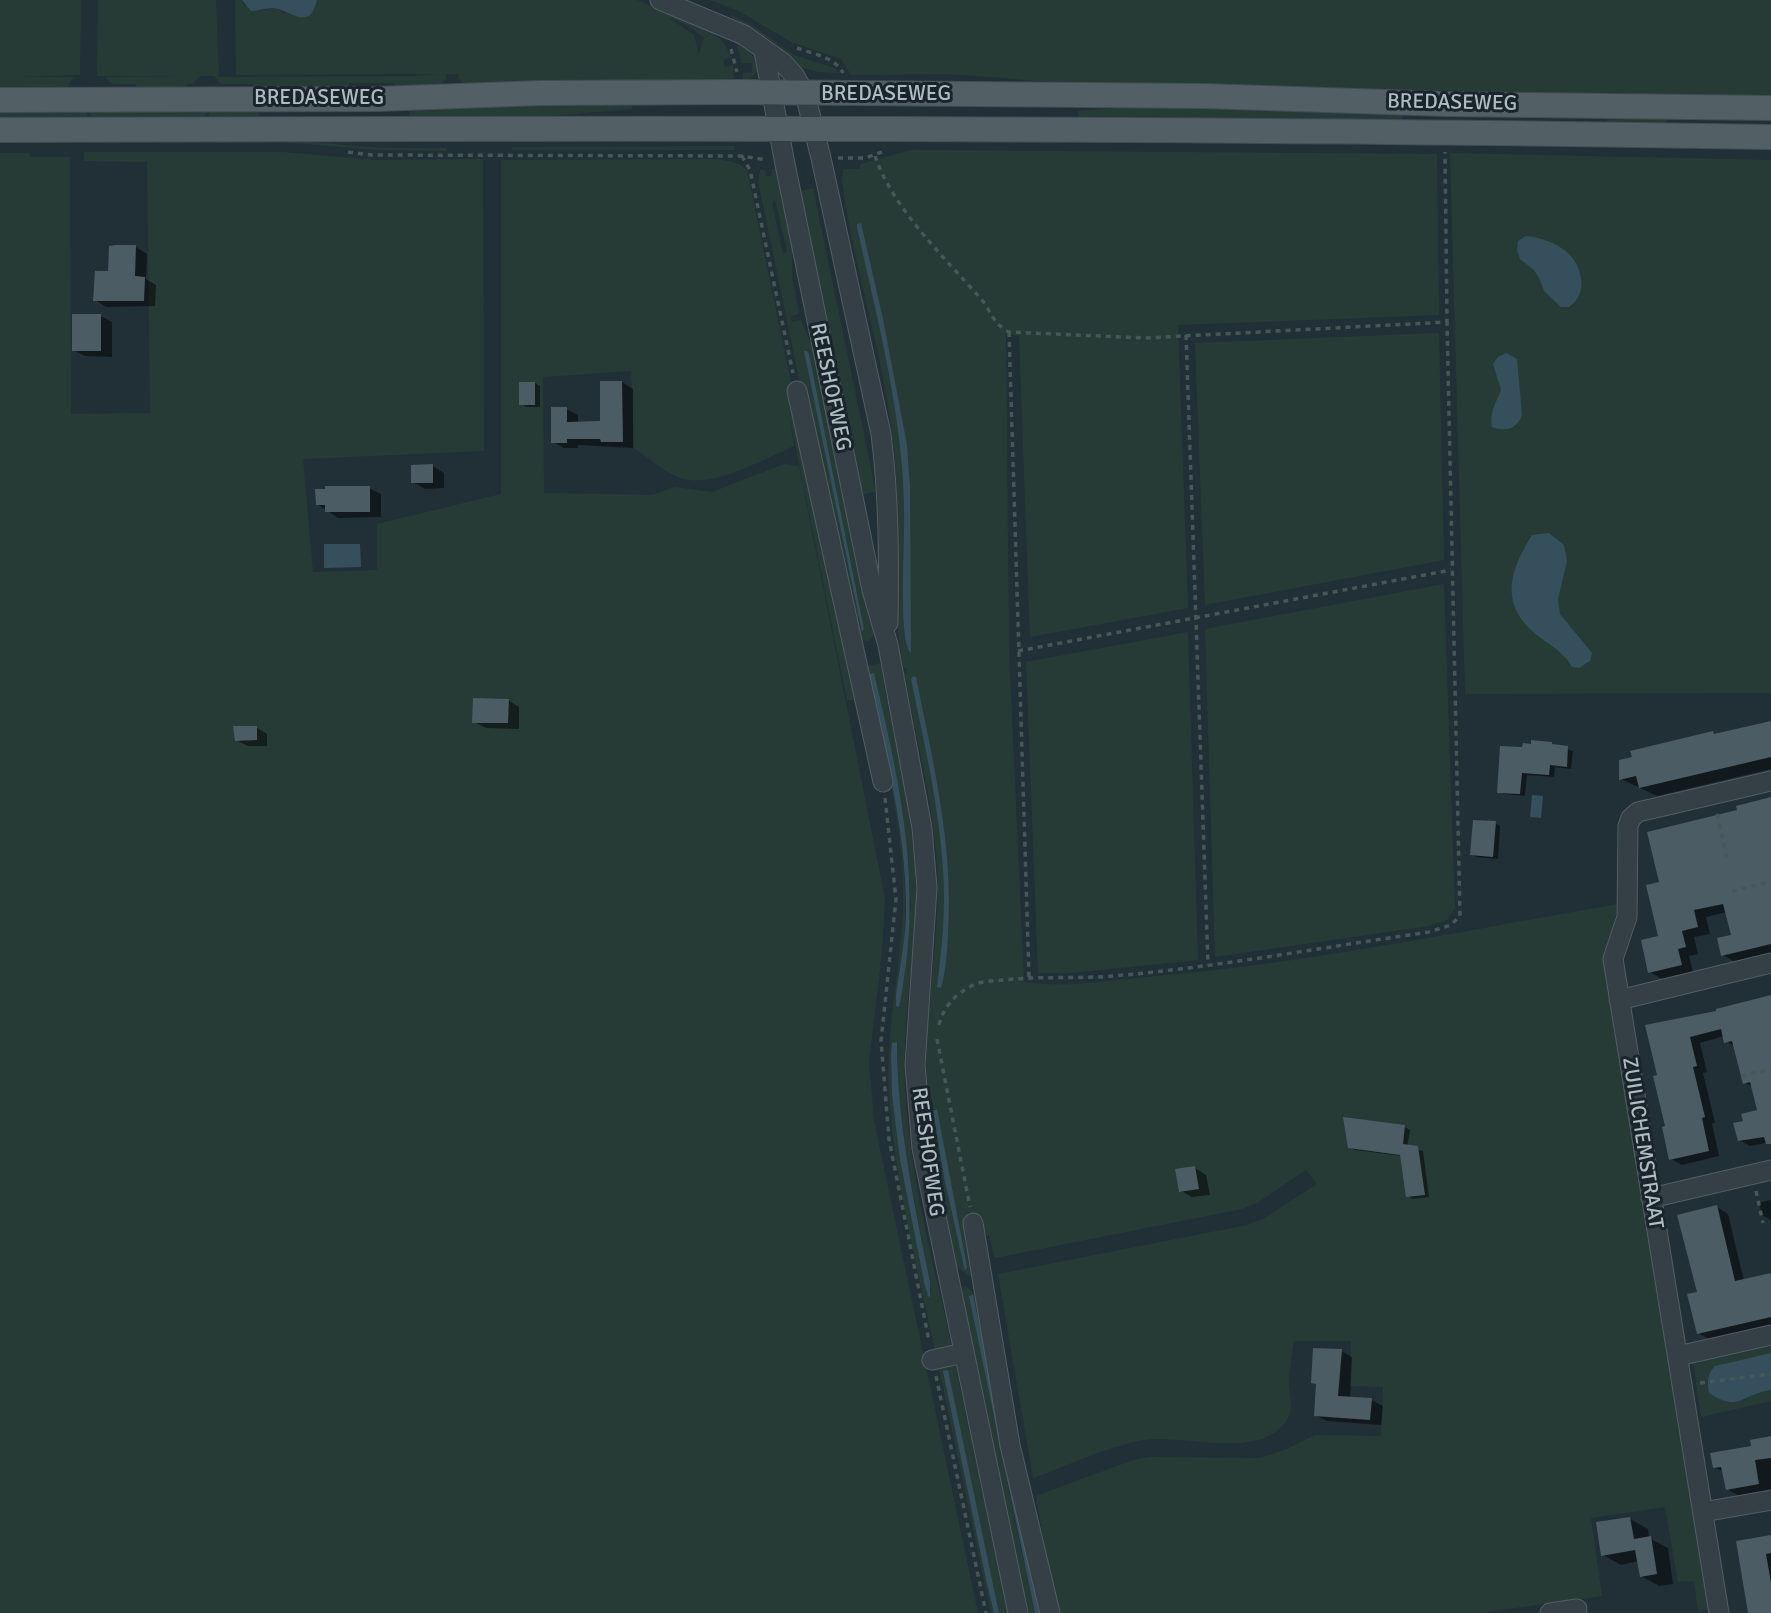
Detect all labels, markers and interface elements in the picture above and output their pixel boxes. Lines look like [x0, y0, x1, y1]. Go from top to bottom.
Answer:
street label: BREDASEWEG [821, 81, 951, 107]
street label: BREDASEWEG [254, 85, 384, 111]
street label: BREDASEWEG [1387, 89, 1517, 117]
street label: REESHOFWEG [804, 321, 856, 453]
street label: ZUILICHEMSTRAAT [1616, 1055, 1668, 1231]
street label: REESHOFWEG [905, 1086, 949, 1218]

